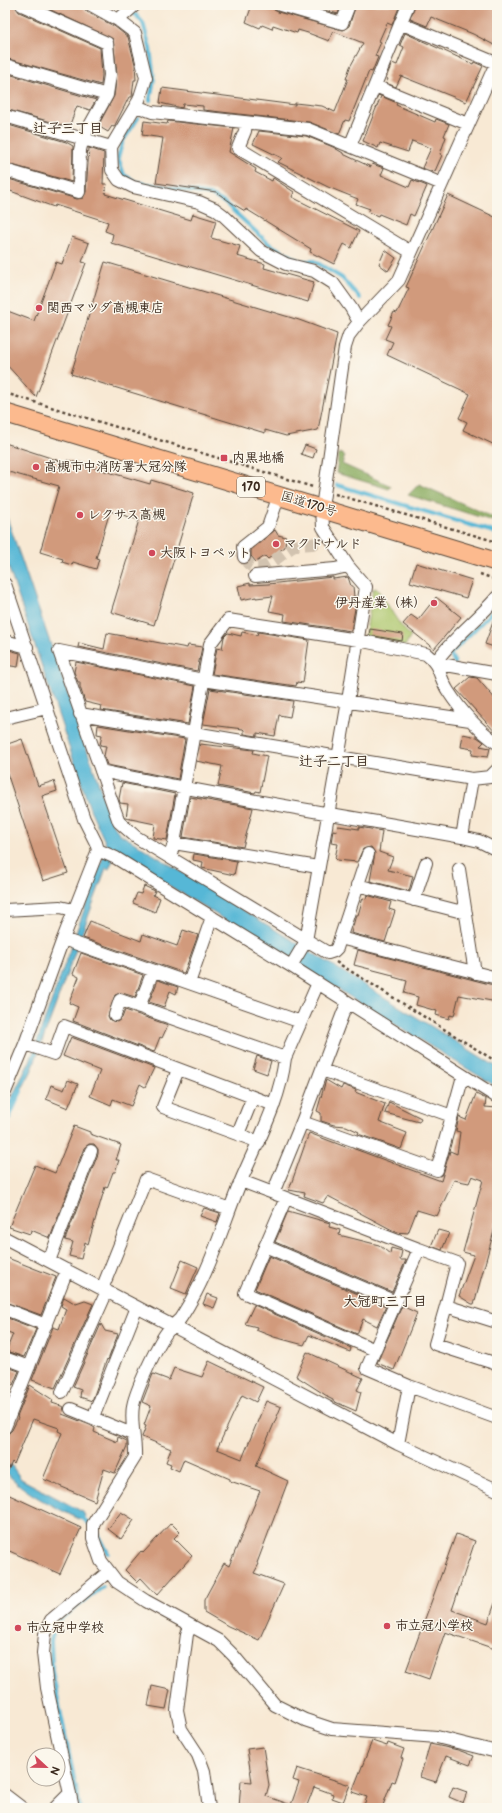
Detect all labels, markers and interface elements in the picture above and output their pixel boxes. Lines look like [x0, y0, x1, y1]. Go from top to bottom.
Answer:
district label: 辻子三丁目 [33, 120, 103, 137]
place label: 関西マツダ高槻東店 [47, 300, 164, 316]
marker: 関西マツダ高槻東店 [34, 303, 44, 313]
place label: 内黒地橋 [232, 450, 284, 466]
marker: 内黒地橋 [219, 453, 229, 463]
place label: 高槻市中消防署大冠分隊 [44, 459, 187, 475]
marker: 高槻市中消防署大冠分隊 [31, 462, 41, 472]
road number: 170 [237, 477, 265, 497]
street label: 国道170号 [279, 488, 339, 520]
place label: レクサス高槻 [88, 507, 165, 523]
marker: レクサス高槻 [75, 510, 85, 520]
place label: マクドナルド [284, 536, 361, 552]
marker: マクドナルド [271, 539, 281, 549]
place label: 大阪トヨペット [160, 545, 251, 561]
marker: 大阪トヨペット [147, 548, 157, 558]
place label: 伊丹産業（株） [335, 595, 426, 611]
marker: 伊丹産業（株） [429, 598, 439, 608]
district label: 辻子二丁目 [299, 753, 369, 770]
district label: 大冠町三丁目 [343, 1293, 427, 1310]
place label: 市立冠小学校 [395, 1618, 473, 1634]
place label: 市立冠中学校 [26, 1620, 104, 1636]
marker: 市立冠小学校 [382, 1621, 392, 1631]
marker: 市立冠中学校 [13, 1623, 23, 1633]
north arrow [26, 1747, 66, 1787]
text: N [47, 1764, 62, 1777]

